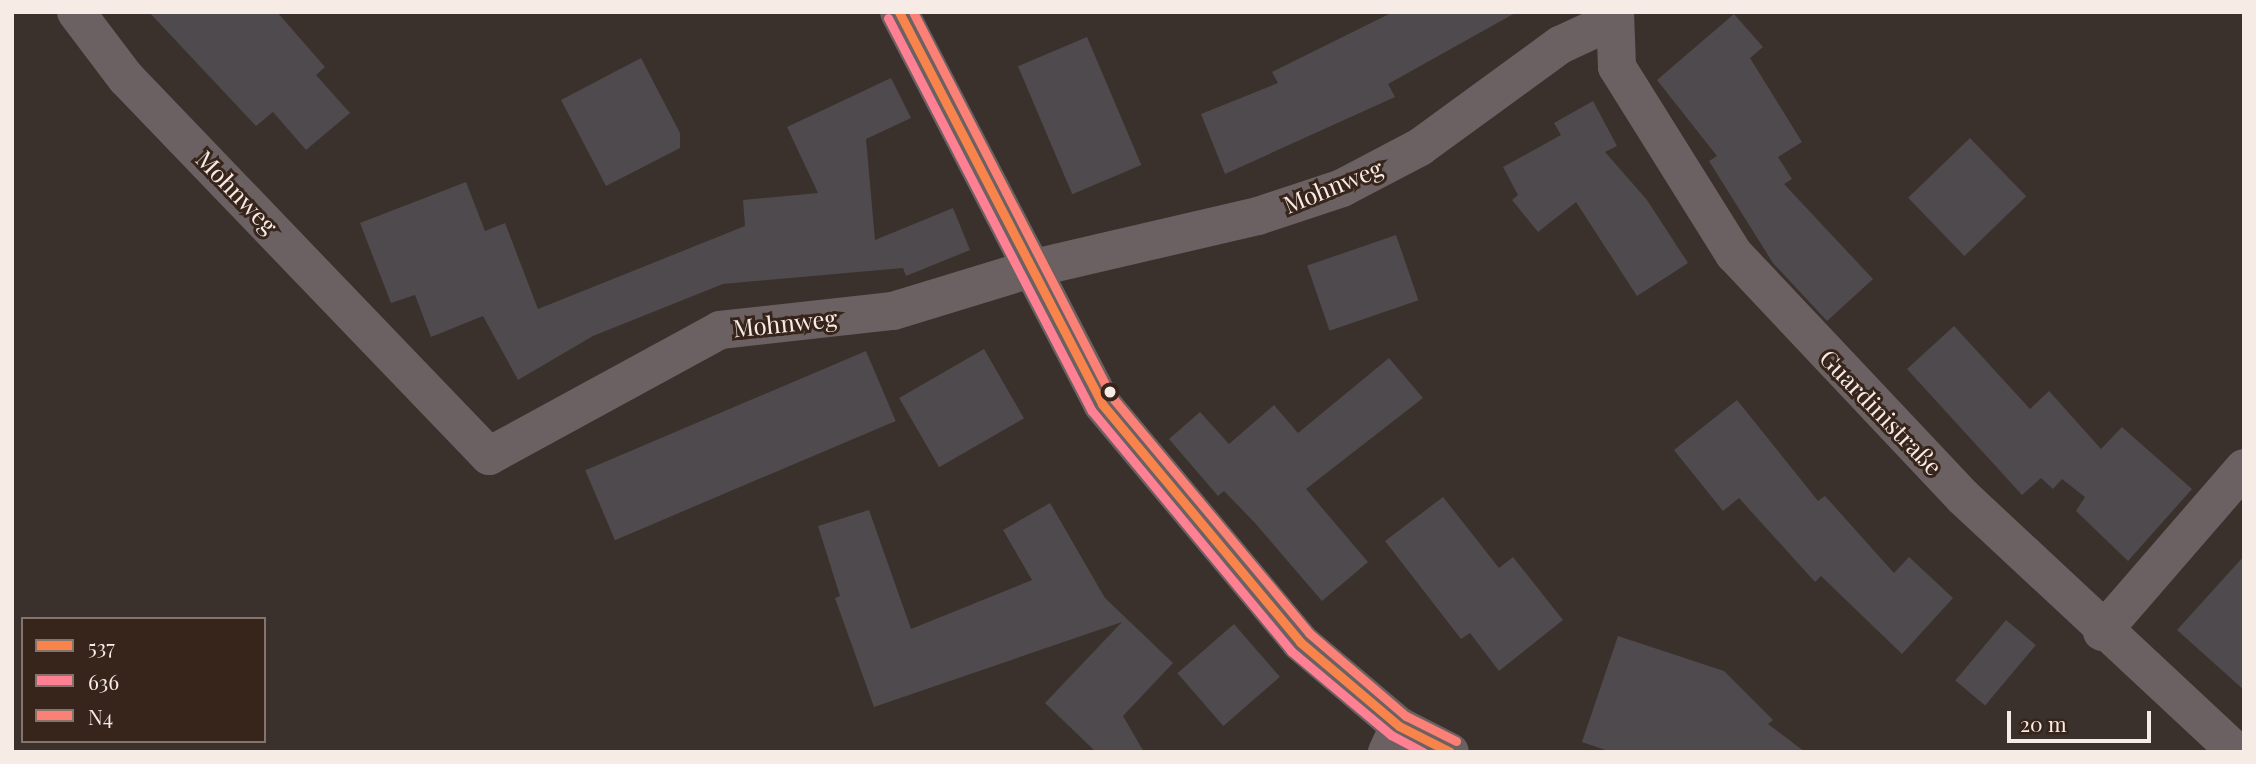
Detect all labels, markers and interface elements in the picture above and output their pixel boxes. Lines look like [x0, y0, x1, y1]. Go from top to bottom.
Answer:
street label: Mohnweg [190, 144, 284, 240]
street label: Mohnweg [1279, 153, 1387, 219]
street label: Mohnweg [731, 303, 839, 343]
street label: Guardinistraße [1814, 343, 1948, 481]
unlabelled marker [1103, 385, 1117, 399]
legend [21, 617, 266, 743]
text: 537 [88, 632, 115, 660]
text: 636 [88, 667, 119, 695]
scale bar [2011, 698, 2154, 742]
text: N4 [88, 702, 113, 730]
text: 20 m [2020, 709, 2067, 737]

